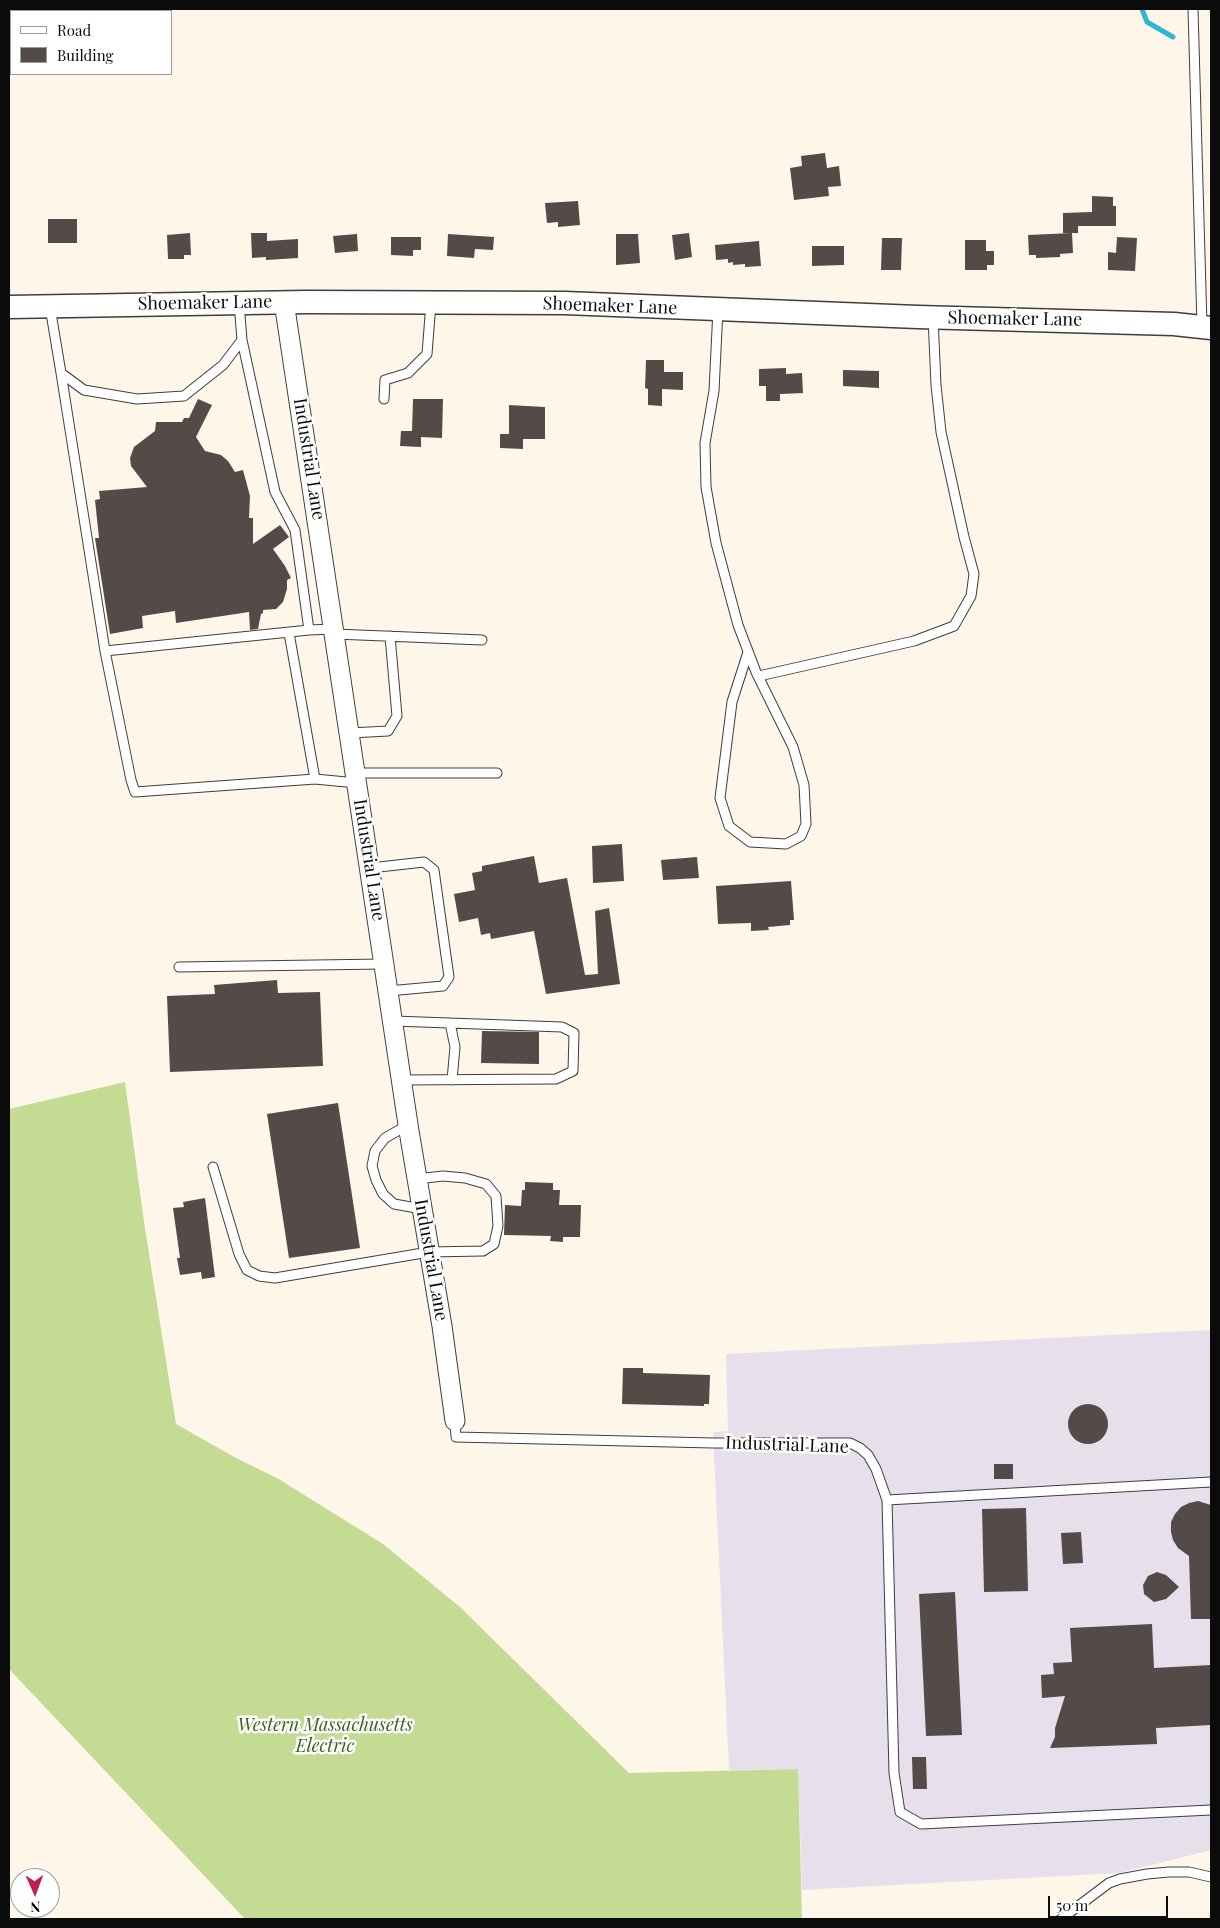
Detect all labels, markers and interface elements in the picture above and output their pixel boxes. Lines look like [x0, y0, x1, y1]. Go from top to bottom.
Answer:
legend [10, 10, 172, 75]
text: Road [57, 20, 91, 40]
text: Building [57, 45, 113, 65]
street label: Shoemaker Lane [138, 291, 272, 315]
street label: Shoemaker Lane [542, 293, 678, 319]
street label: Shoemaker Lane [948, 307, 1082, 331]
street label: Industrial Lane [289, 396, 329, 522]
street label: Industrial Lane [349, 797, 389, 923]
street label: Industrial Lane [410, 1197, 452, 1323]
street label: Industrial Lane [725, 1432, 849, 1458]
park label: Western Massachusetts Electric [237, 1714, 413, 1756]
north arrow [10, 1868, 60, 1918]
scale bar [1050, 1886, 1170, 1918]
text: 50 m [1056, 1895, 1088, 1915]
text: N [30, 1898, 41, 1917]

